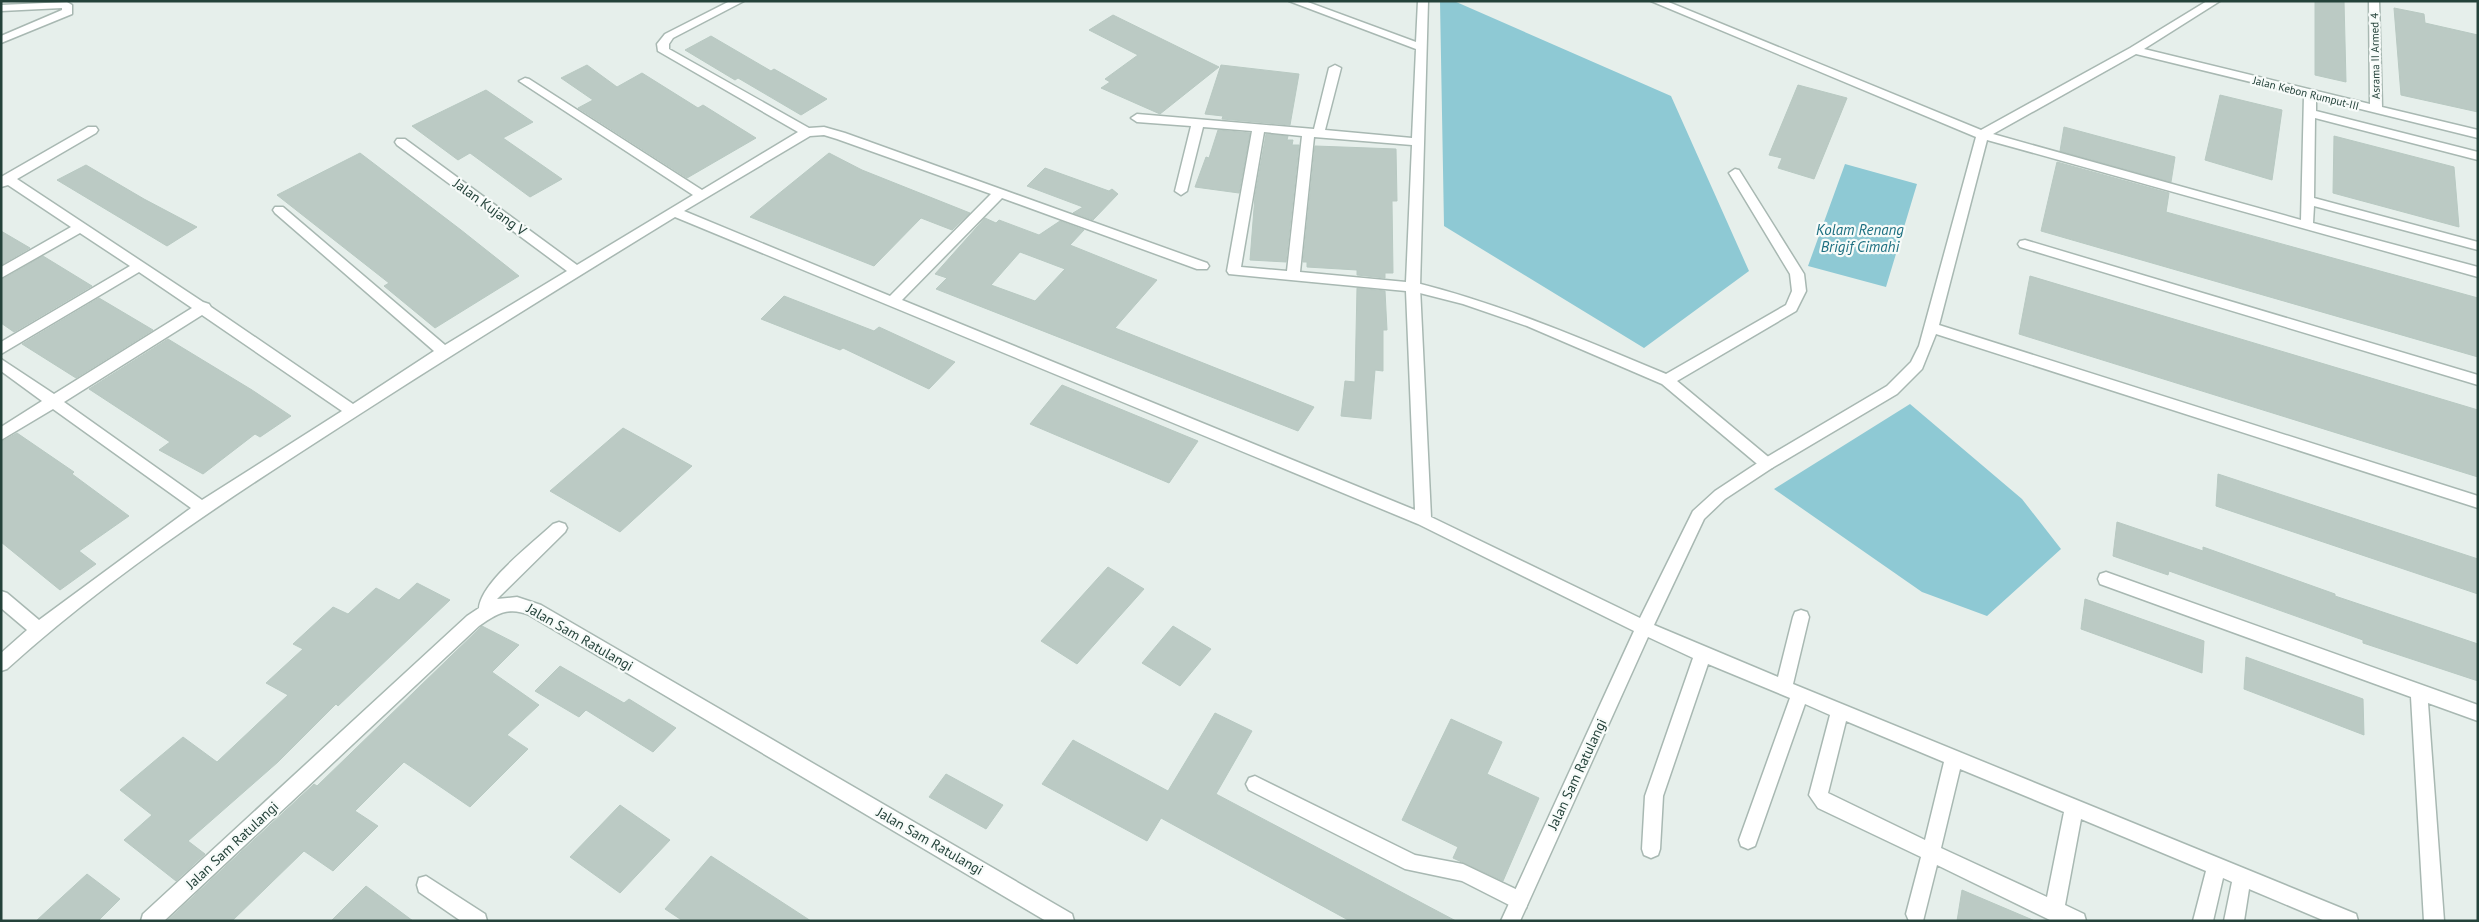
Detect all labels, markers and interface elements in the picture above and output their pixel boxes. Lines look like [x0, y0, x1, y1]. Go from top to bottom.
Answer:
street label: Asrama II Armed 4 [2367, 13, 2383, 99]
street label: Jalan Kebon Rumput-III [2250, 73, 2361, 113]
street label: Jalan Kujang V [449, 174, 530, 240]
water label: Kolam Renang Brigif Cimahi [1816, 220, 1904, 256]
street label: Jalan Sam Ratulangi [523, 599, 637, 675]
street label: Jalan Sam Ratulangi [1543, 716, 1611, 833]
street label: Jalan Sam Ratulangi [181, 797, 282, 893]
street label: Jalan Sam Ratulangi [873, 803, 987, 879]

